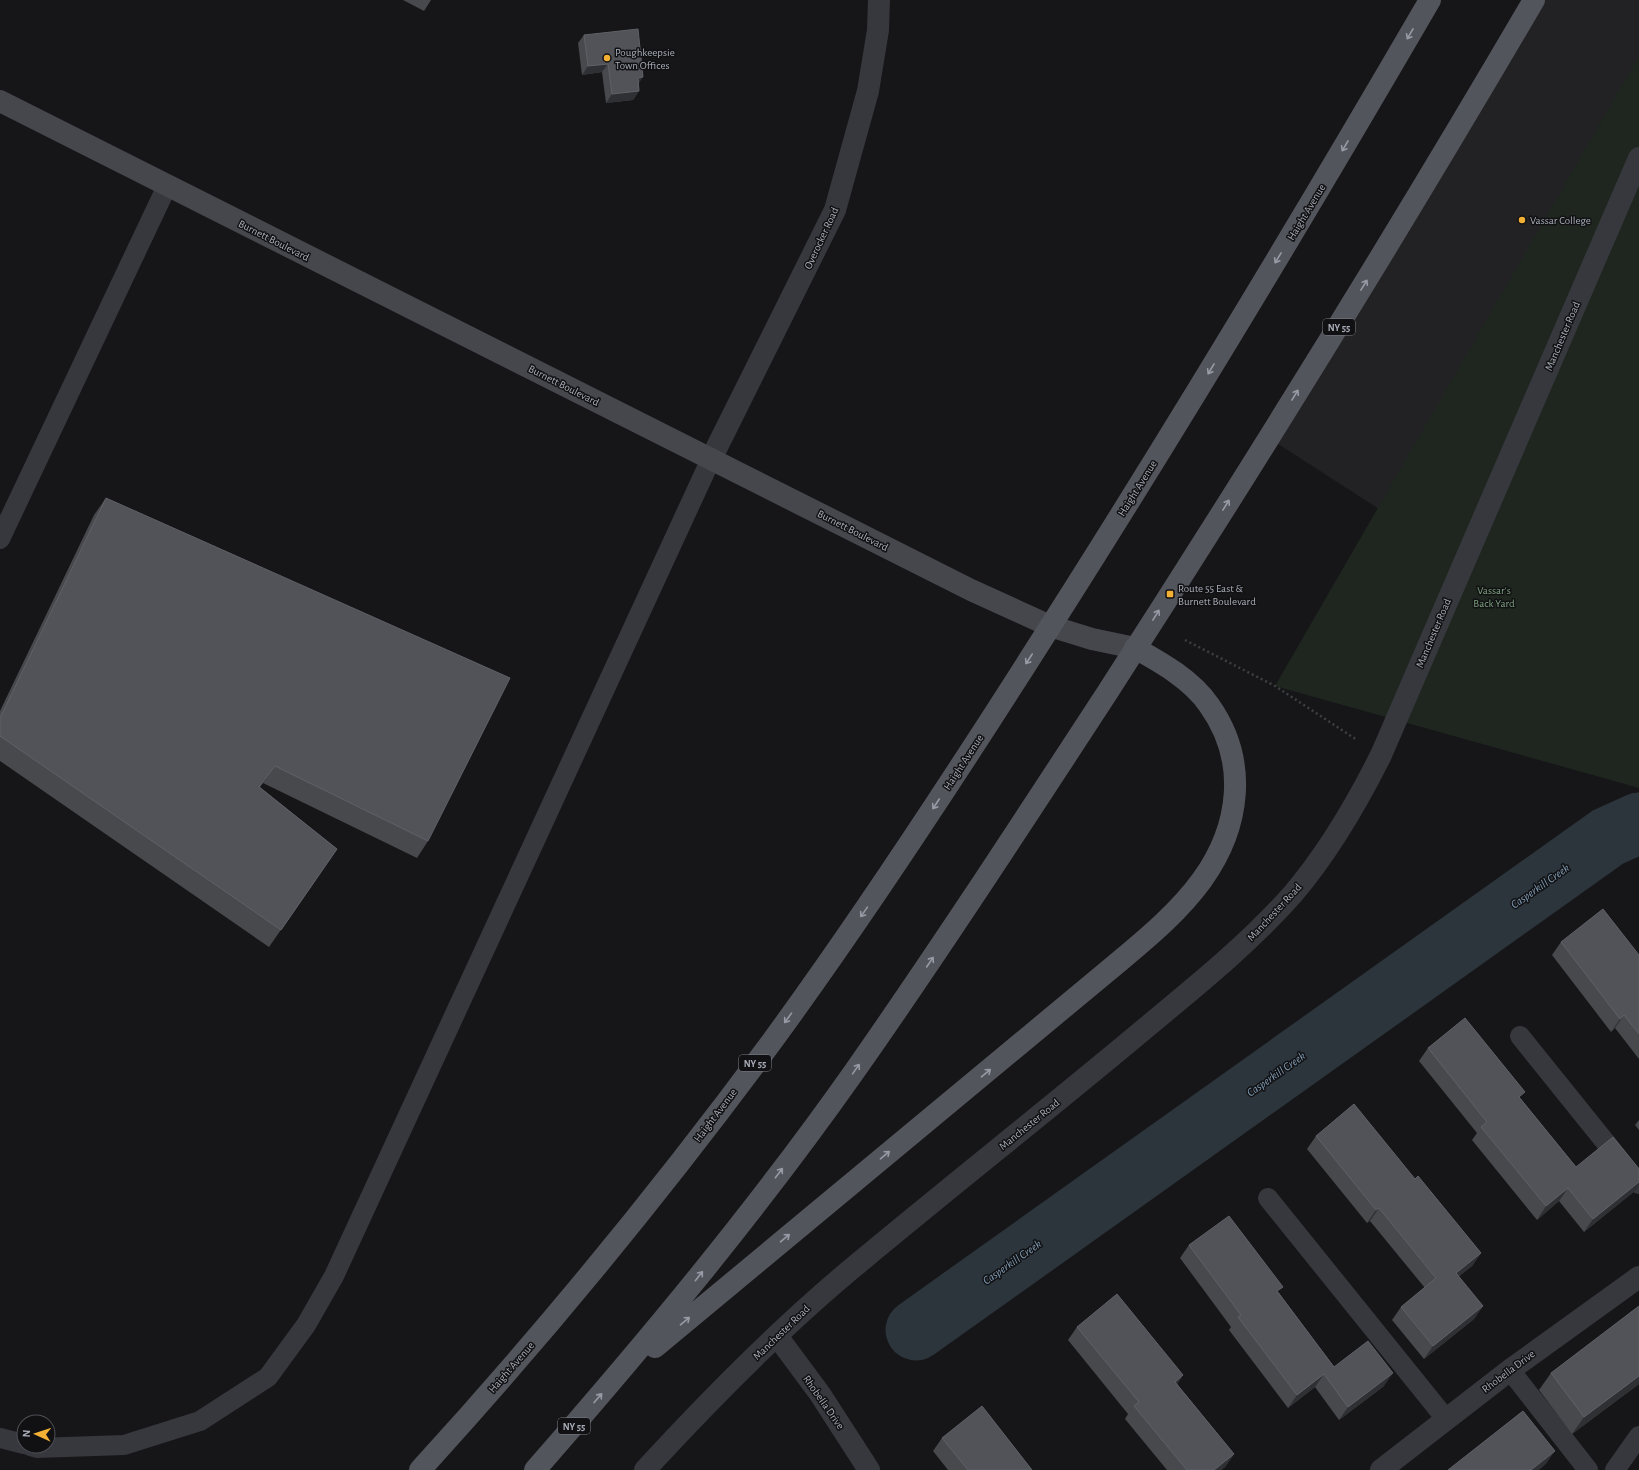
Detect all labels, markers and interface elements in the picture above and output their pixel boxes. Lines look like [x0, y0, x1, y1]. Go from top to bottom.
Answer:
one-way arrow [1405, 28, 1413, 40]
place label: Poughkeepsie Town Offices [615, 47, 675, 71]
marker: Poughkeepsie Town Offices [602, 53, 612, 63]
one-way arrow [1340, 140, 1348, 152]
street label: Haight Avenue [1285, 182, 1327, 242]
street label: Overocker Road [802, 205, 841, 271]
marker: Vassar College [1517, 215, 1527, 225]
place label: Vassar College [1530, 215, 1591, 226]
street label: Burnett Boulevard [237, 218, 311, 263]
one-way arrow [1274, 252, 1282, 263]
one-way arrow [1360, 280, 1368, 291]
street label: Manchester Road [1543, 300, 1582, 372]
road number: NY 55 [1323, 319, 1355, 335]
street label: Burnett Boulevard [527, 363, 601, 408]
one-way arrow [1207, 363, 1215, 374]
one-way arrow [1291, 390, 1299, 401]
street label: Haight Avenue [1116, 458, 1159, 518]
one-way arrow [1222, 499, 1230, 511]
street label: Burnett Boulevard [816, 508, 890, 553]
place label: Route 55 East & Burnett Boulevard [1178, 583, 1256, 607]
park label: Vassar's Back Yard [1473, 585, 1515, 609]
marker: Route 55 East & Burnett Boulevard [1165, 589, 1175, 599]
street label: Manchester Road [1414, 597, 1453, 669]
one-way arrow [1153, 609, 1161, 621]
one-way arrow [1025, 653, 1033, 664]
street label: Haight Avenue [942, 733, 985, 792]
one-way arrow [932, 798, 940, 809]
water label: Casperkill Creek [1508, 861, 1573, 911]
street label: Manchester Road [1245, 881, 1304, 943]
one-way arrow [860, 906, 868, 917]
one-way arrow [926, 957, 934, 968]
one-way arrow [784, 1012, 793, 1023]
water label: Casperkill Creek [1244, 1049, 1309, 1099]
road number: NY 55 [739, 1055, 771, 1071]
one-way arrow [852, 1064, 860, 1075]
one-way arrow [980, 1068, 991, 1077]
street label: Haight Avenue [692, 1087, 739, 1144]
street label: Manchester Road [997, 1097, 1062, 1152]
one-way arrow [880, 1151, 891, 1160]
one-way arrow [775, 1168, 783, 1179]
one-way arrow [780, 1234, 791, 1243]
water label: Casperkill Creek [980, 1237, 1045, 1287]
one-way arrow [695, 1271, 703, 1282]
street label: Manchester Road [751, 1303, 812, 1362]
one-way arrow [680, 1317, 691, 1326]
street label: Haight Avenue [486, 1340, 536, 1395]
street label: Rhobella Drive [1480, 1348, 1537, 1395]
street label: Rhobella Drive [801, 1373, 846, 1431]
one-way arrow [593, 1393, 602, 1404]
north arrow [16, 1414, 56, 1454]
road number: NY 55 [558, 1418, 590, 1434]
text: N [21, 1429, 32, 1438]

